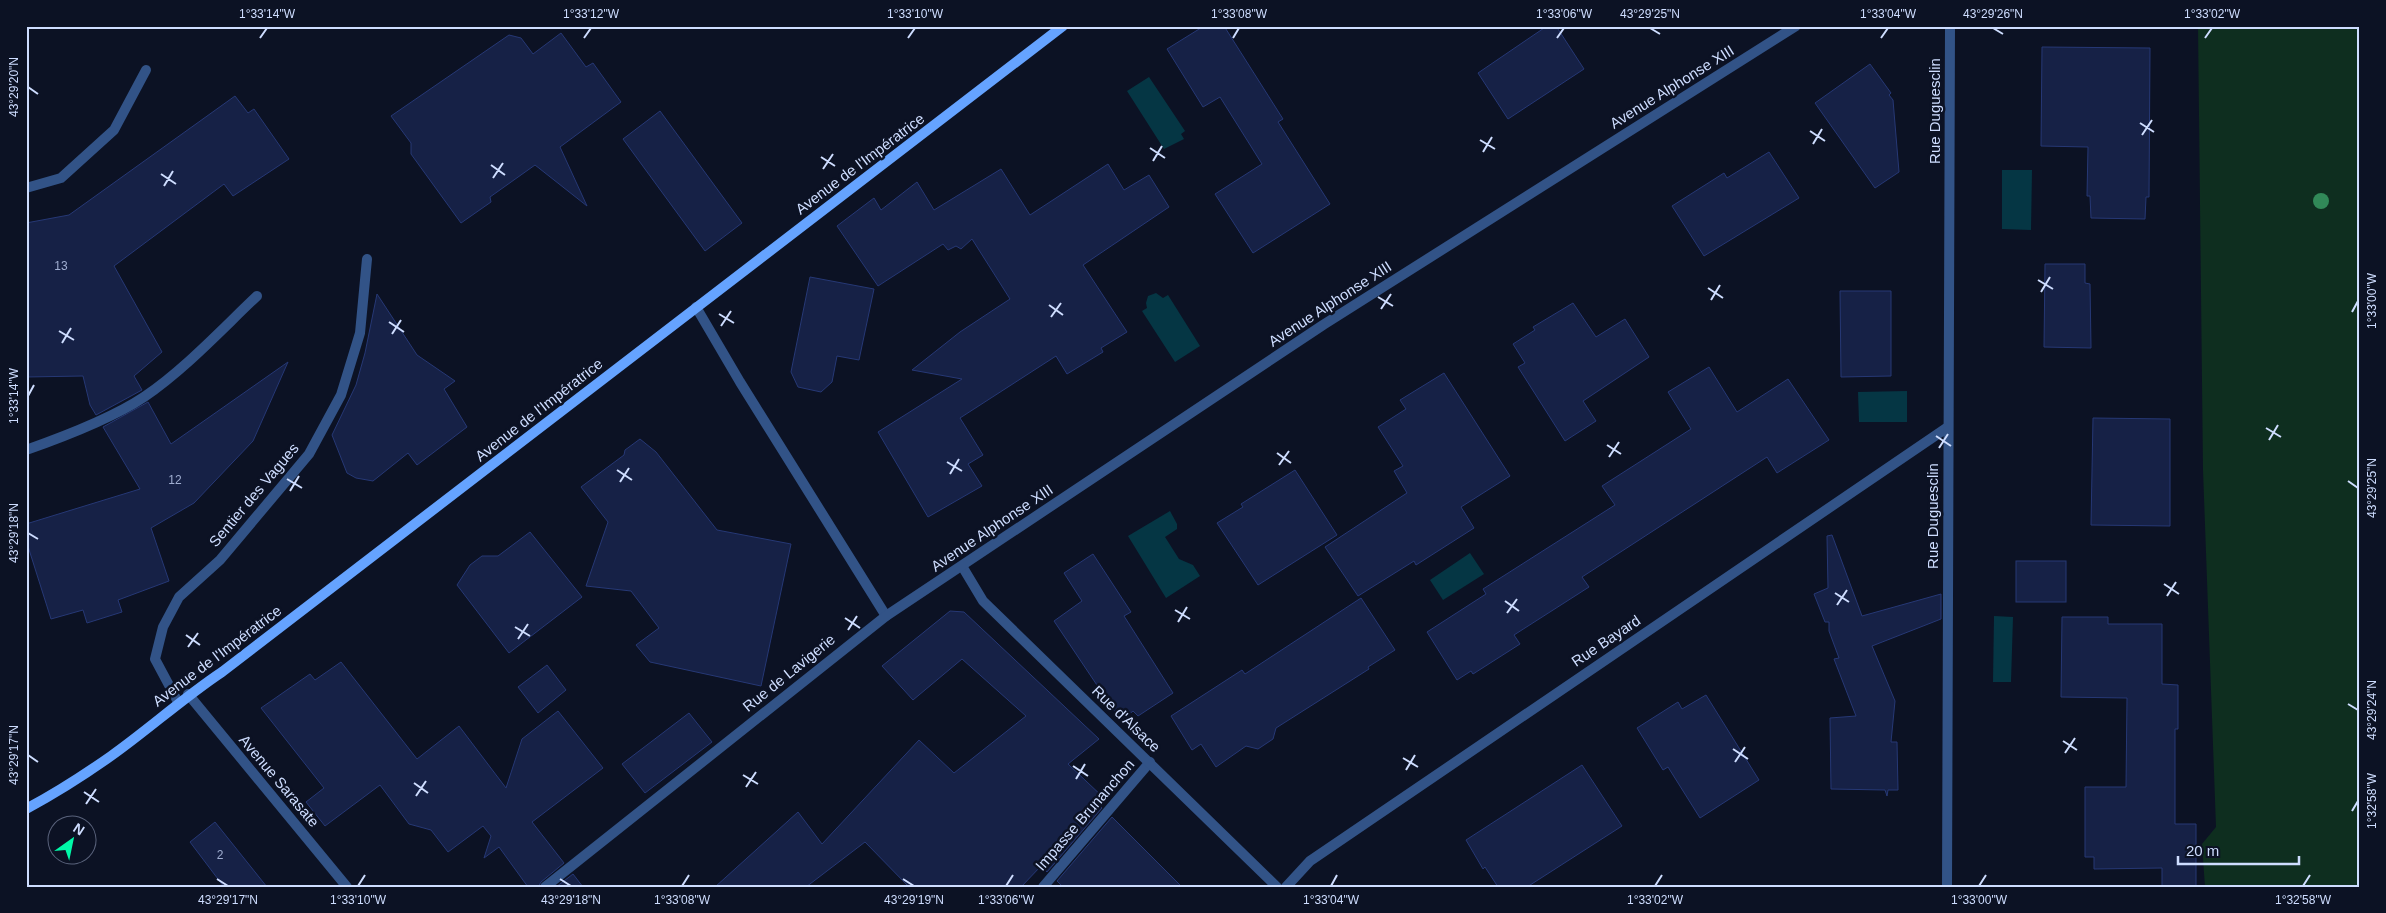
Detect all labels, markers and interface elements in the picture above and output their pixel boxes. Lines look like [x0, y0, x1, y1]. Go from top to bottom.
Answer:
text: 1°33'14"W [239, 7, 296, 21]
text: 1°33'12"W [563, 7, 620, 21]
text: 1°33'10"W [887, 7, 944, 21]
text: 1°33'08"W [1211, 7, 1268, 21]
text: 1°33'06"W [1536, 7, 1593, 21]
text: 43°29'25"N [1620, 7, 1680, 21]
text: 1°33'04"W [1860, 7, 1917, 21]
text: 43°29'26"N [1963, 7, 2023, 21]
text: 1°33'02"W [2184, 7, 2241, 21]
street label: Avenue Alphonse XIII [1607, 41, 1737, 132]
text: 43°29'20"N [7, 57, 21, 117]
street label: Rue Duguesclin [1926, 58, 1943, 164]
street label: Avenue de l'Impératrice [792, 110, 927, 218]
street label: Avenue Alphonse XIII [1265, 257, 1394, 350]
house number: 13 [54, 259, 68, 273]
text: 1°33'00"W [2365, 272, 2379, 329]
street label: Avenue de l'Impératrice [472, 355, 606, 465]
text: 1°33'14"W [7, 367, 21, 424]
street label: Sentier des Vagues [205, 439, 302, 550]
text: 43°29'25"N [2365, 458, 2379, 518]
street label: Rue Duguesclin [1924, 463, 1941, 569]
house number: 12 [168, 473, 182, 487]
street label: Avenue Alphonse XIII [928, 481, 1056, 575]
text: 43°29'18"N [7, 503, 21, 563]
street label: Avenue de l'Impératrice [149, 602, 284, 710]
street label: Rue Bayard [1568, 611, 1643, 670]
street label: Rue de Lavigerie [739, 630, 838, 715]
text: 43°29'24"N [2365, 680, 2379, 740]
street label: Rue d'Alsace [1089, 682, 1164, 755]
text: 43°29'17"N [7, 725, 21, 785]
street label: Avenue Sarasate [236, 731, 323, 830]
street label: Impasse Brunanchon [1032, 756, 1138, 874]
text: 1°32'58"W [2365, 772, 2379, 829]
north arrow [48, 816, 98, 866]
text: N [70, 820, 88, 839]
scale bar [2178, 833, 2300, 865]
text: 20 m [2186, 842, 2219, 859]
house number: 2 [217, 848, 224, 862]
text: 43°29'17"N [198, 893, 258, 907]
text: 1°33'10"W [330, 893, 387, 907]
text: 43°29'18"N [541, 893, 601, 907]
text: 1°33'08"W [654, 893, 711, 907]
text: 43°29'19"N [884, 893, 944, 907]
text: 1°33'06"W [978, 893, 1035, 907]
text: 1°33'04"W [1303, 893, 1360, 907]
text: 1°33'02"W [1627, 893, 1684, 907]
text: 1°33'00"W [1951, 893, 2008, 907]
text: 1°32'58"W [2275, 893, 2332, 907]

